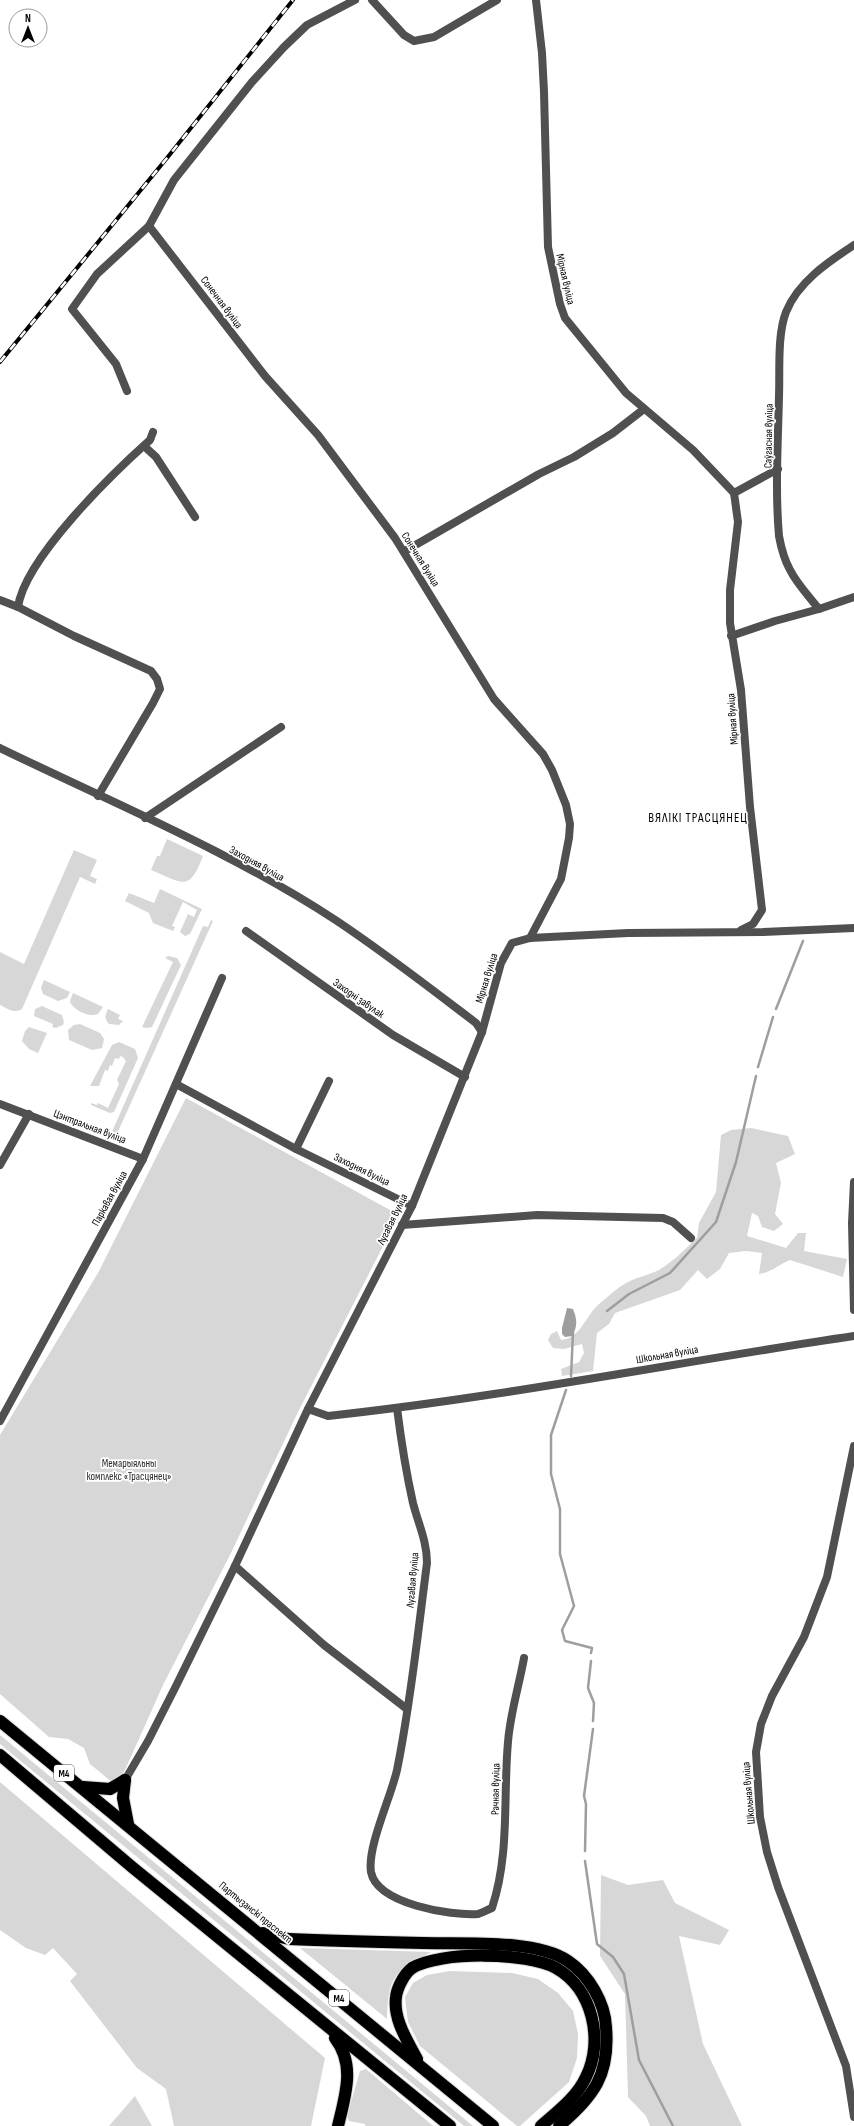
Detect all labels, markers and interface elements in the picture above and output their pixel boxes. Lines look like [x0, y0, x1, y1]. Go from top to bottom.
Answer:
north arrow [8, 8, 48, 48]
text: N [25, 12, 31, 25]
street label: Мірная вуліца [553, 253, 578, 306]
street label: Сонечная вуліца [198, 274, 245, 331]
street label: Саўгасная вуліца [761, 404, 776, 468]
street label: Сонечная вуліца [399, 530, 442, 589]
street label: Мірная вуліца [724, 693, 741, 745]
district label: ВЯЛІКІ ТРАСЦЯНЕЦ [648, 810, 748, 826]
street label: Заходняя вуліца [227, 843, 286, 884]
street label: Мірная вуліца [473, 952, 500, 1005]
street label: Заходні завулак [330, 976, 388, 1021]
street label: Цэнтральная вуліца [52, 1107, 128, 1146]
street label: Заходняя вуліца [332, 1150, 392, 1189]
street label: Паркавая вуліца [89, 1168, 130, 1228]
street label: Лугавая вуліца [374, 1191, 410, 1248]
street label: Школьная вуліца [635, 1343, 699, 1366]
park label: Мемарыяльны комплекс «Трасцянец» [87, 1457, 171, 1483]
street label: Лугавая вуліца [404, 1552, 421, 1609]
street label: Школьная вуліца [739, 1761, 758, 1825]
street label: Рачная вуліца [489, 1763, 502, 1815]
road number: М4 [54, 1765, 74, 1781]
street label: Партызанскі праспект [216, 1879, 295, 1946]
road number: М4 [329, 1990, 349, 2006]

